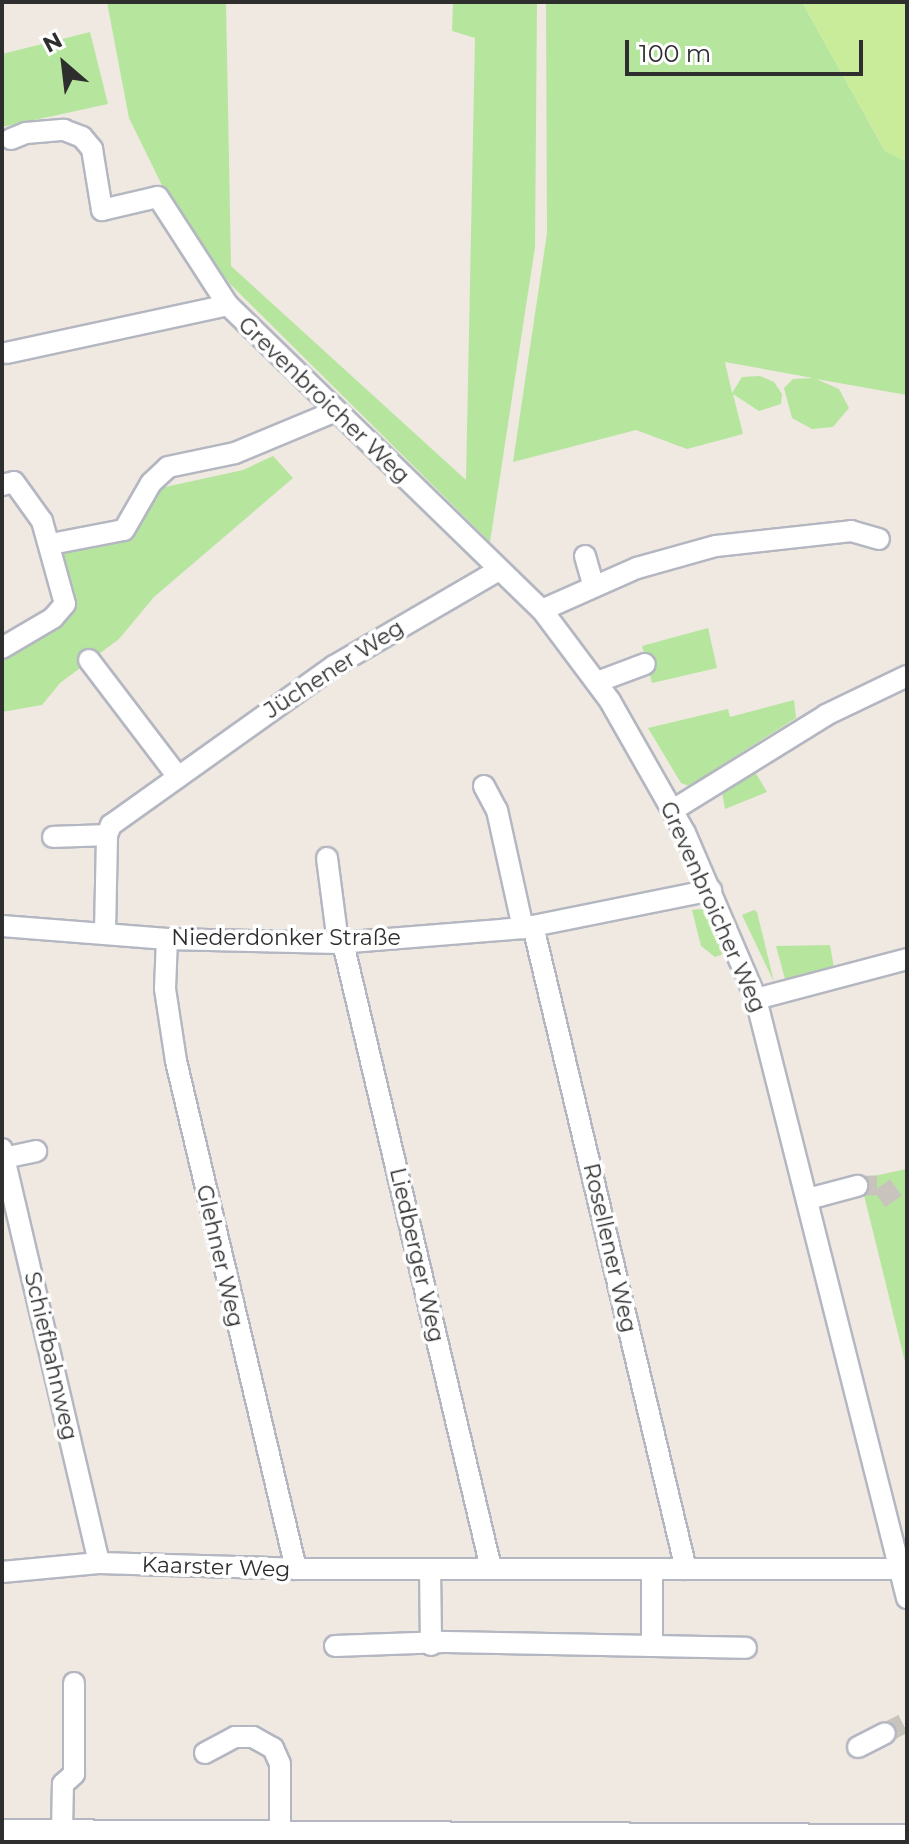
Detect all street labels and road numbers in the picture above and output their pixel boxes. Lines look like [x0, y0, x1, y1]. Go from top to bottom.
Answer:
street label: Grevenbroicher Weg [233, 311, 415, 489]
street label: Jüchener Weg [260, 614, 408, 724]
street label: Grevenbroicher Weg [655, 797, 771, 1017]
street label: Niederdonker Straße [171, 925, 401, 951]
street label: Rosellener Weg [578, 1161, 642, 1335]
street label: Liedberger Weg [384, 1165, 450, 1345]
street label: Glehner Weg [191, 1182, 249, 1330]
street label: Schiefbahnweg [19, 1269, 83, 1443]
street label: Kaarster Weg [141, 1551, 291, 1583]

